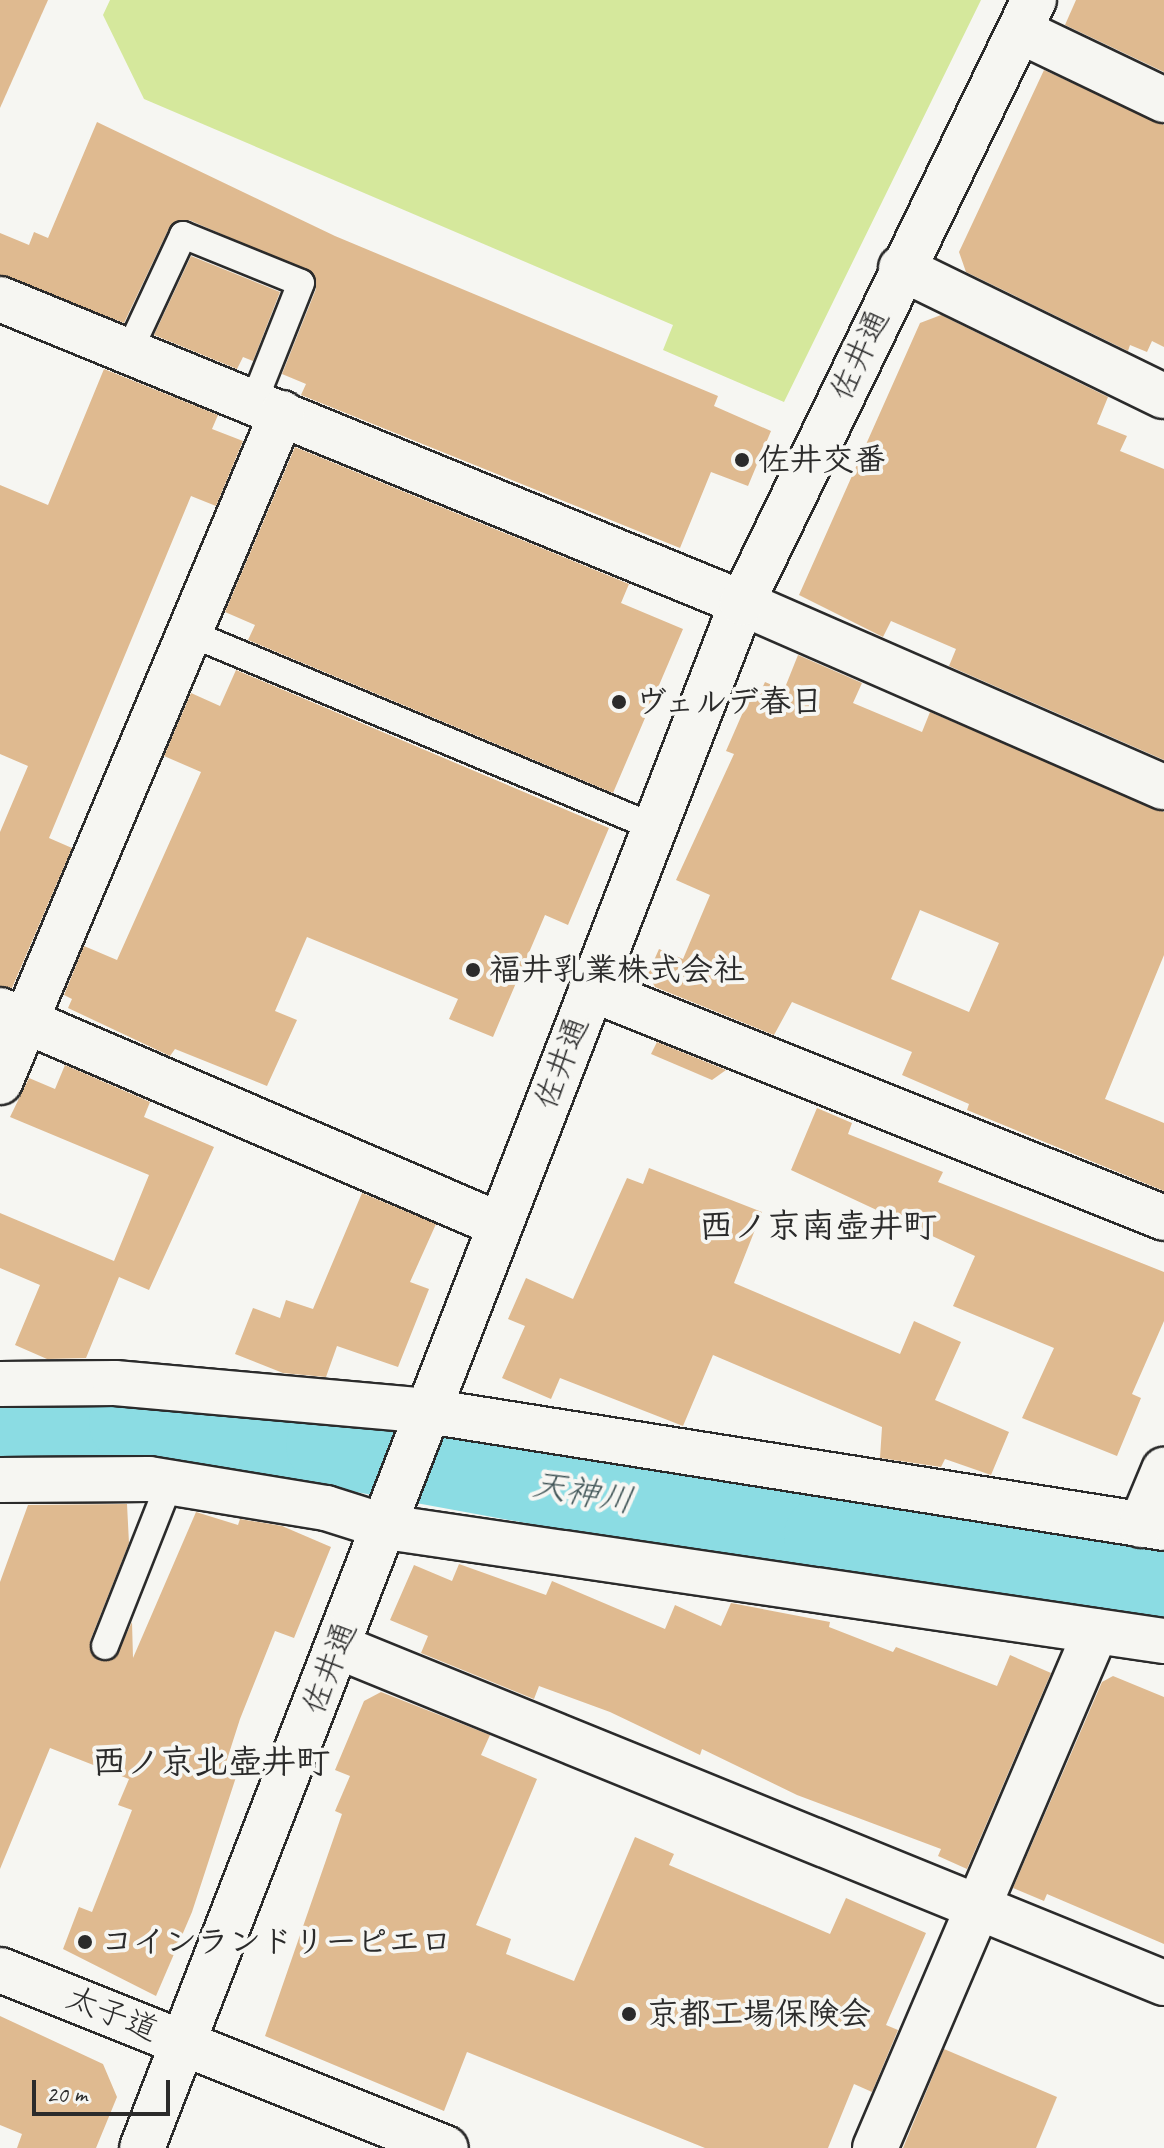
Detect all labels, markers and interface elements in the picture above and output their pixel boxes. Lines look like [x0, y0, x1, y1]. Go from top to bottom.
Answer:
street label: 佐井通 [822, 303, 898, 407]
place label: 佐井交番 [758, 441, 886, 479]
marker: 佐井交番 [733, 451, 751, 469]
place label: ヴェルデ春日 [635, 683, 827, 721]
marker: ヴェルデ春日 [610, 693, 628, 711]
place label: 福井乳業株式会社 [489, 951, 745, 989]
marker: 福井乳業株式会社 [464, 961, 482, 979]
street label: 佐井通 [527, 1011, 597, 1115]
district label: 西ノ京南壺井町 [699, 1206, 937, 1246]
water label: 天神川 [529, 1463, 637, 1521]
street label: 佐井通 [295, 1616, 365, 1720]
district label: 西ノ京北壺井町 [92, 1742, 330, 1782]
place label: コインランドリーピエロ [101, 1923, 453, 1961]
marker: コインランドリーピエロ [76, 1933, 94, 1951]
street label: 太子道 [60, 1978, 164, 2050]
place label: 京都工場保険会 [647, 1995, 871, 2033]
marker: 京都工場保険会 [618, 2003, 640, 2025]
scale bar [36, 2064, 174, 2114]
text: 20 m [46, 2079, 87, 2109]

